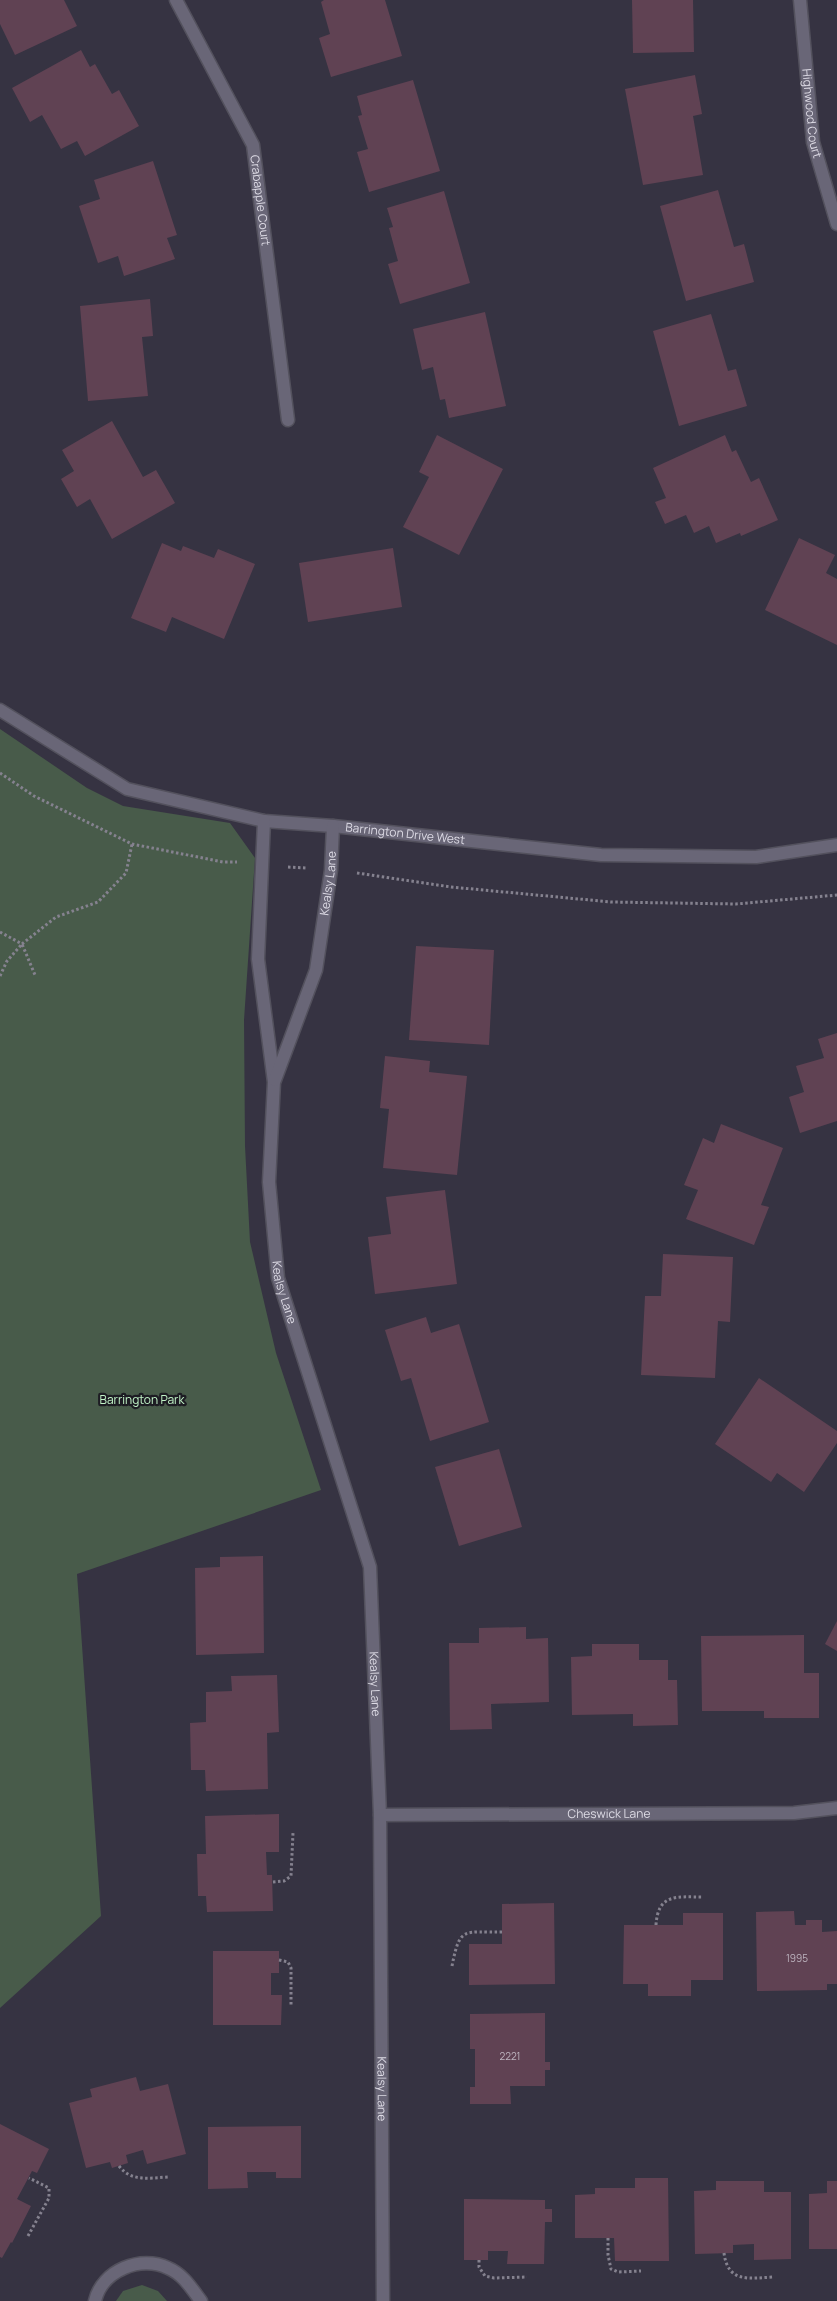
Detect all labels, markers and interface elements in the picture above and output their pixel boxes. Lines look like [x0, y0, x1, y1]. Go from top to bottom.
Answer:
street label: Highwood Court [798, 68, 826, 160]
street label: Crabapple Court [246, 154, 275, 247]
street label: Barrington Drive West [345, 818, 466, 848]
street label: Kealsy Lane [315, 851, 340, 917]
street label: Kealsy Lane [268, 1260, 301, 1326]
park label: Barrington Park [100, 1391, 185, 1408]
street label: Kealsy Lane [365, 1651, 385, 1717]
street label: Cheswick Lane [568, 1805, 650, 1822]
house number: 1995 [786, 1951, 808, 1965]
house number: 2221 [499, 2049, 521, 2063]
street label: Kealsy Lane [373, 2056, 391, 2121]

